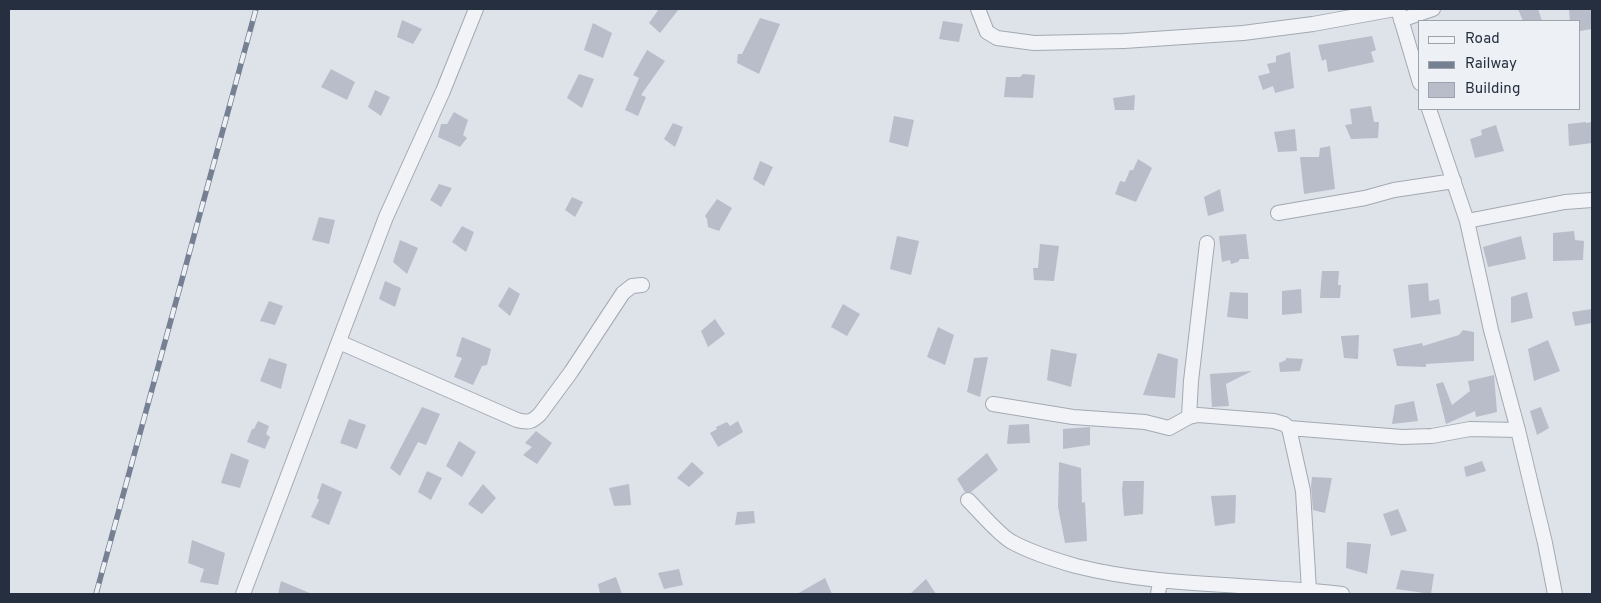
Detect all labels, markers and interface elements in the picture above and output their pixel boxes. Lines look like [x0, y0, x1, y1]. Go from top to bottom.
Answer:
legend [1418, 20, 1581, 110]
text: Road [1465, 30, 1500, 49]
text: Railway [1465, 55, 1517, 74]
text: Building [1465, 80, 1520, 99]

